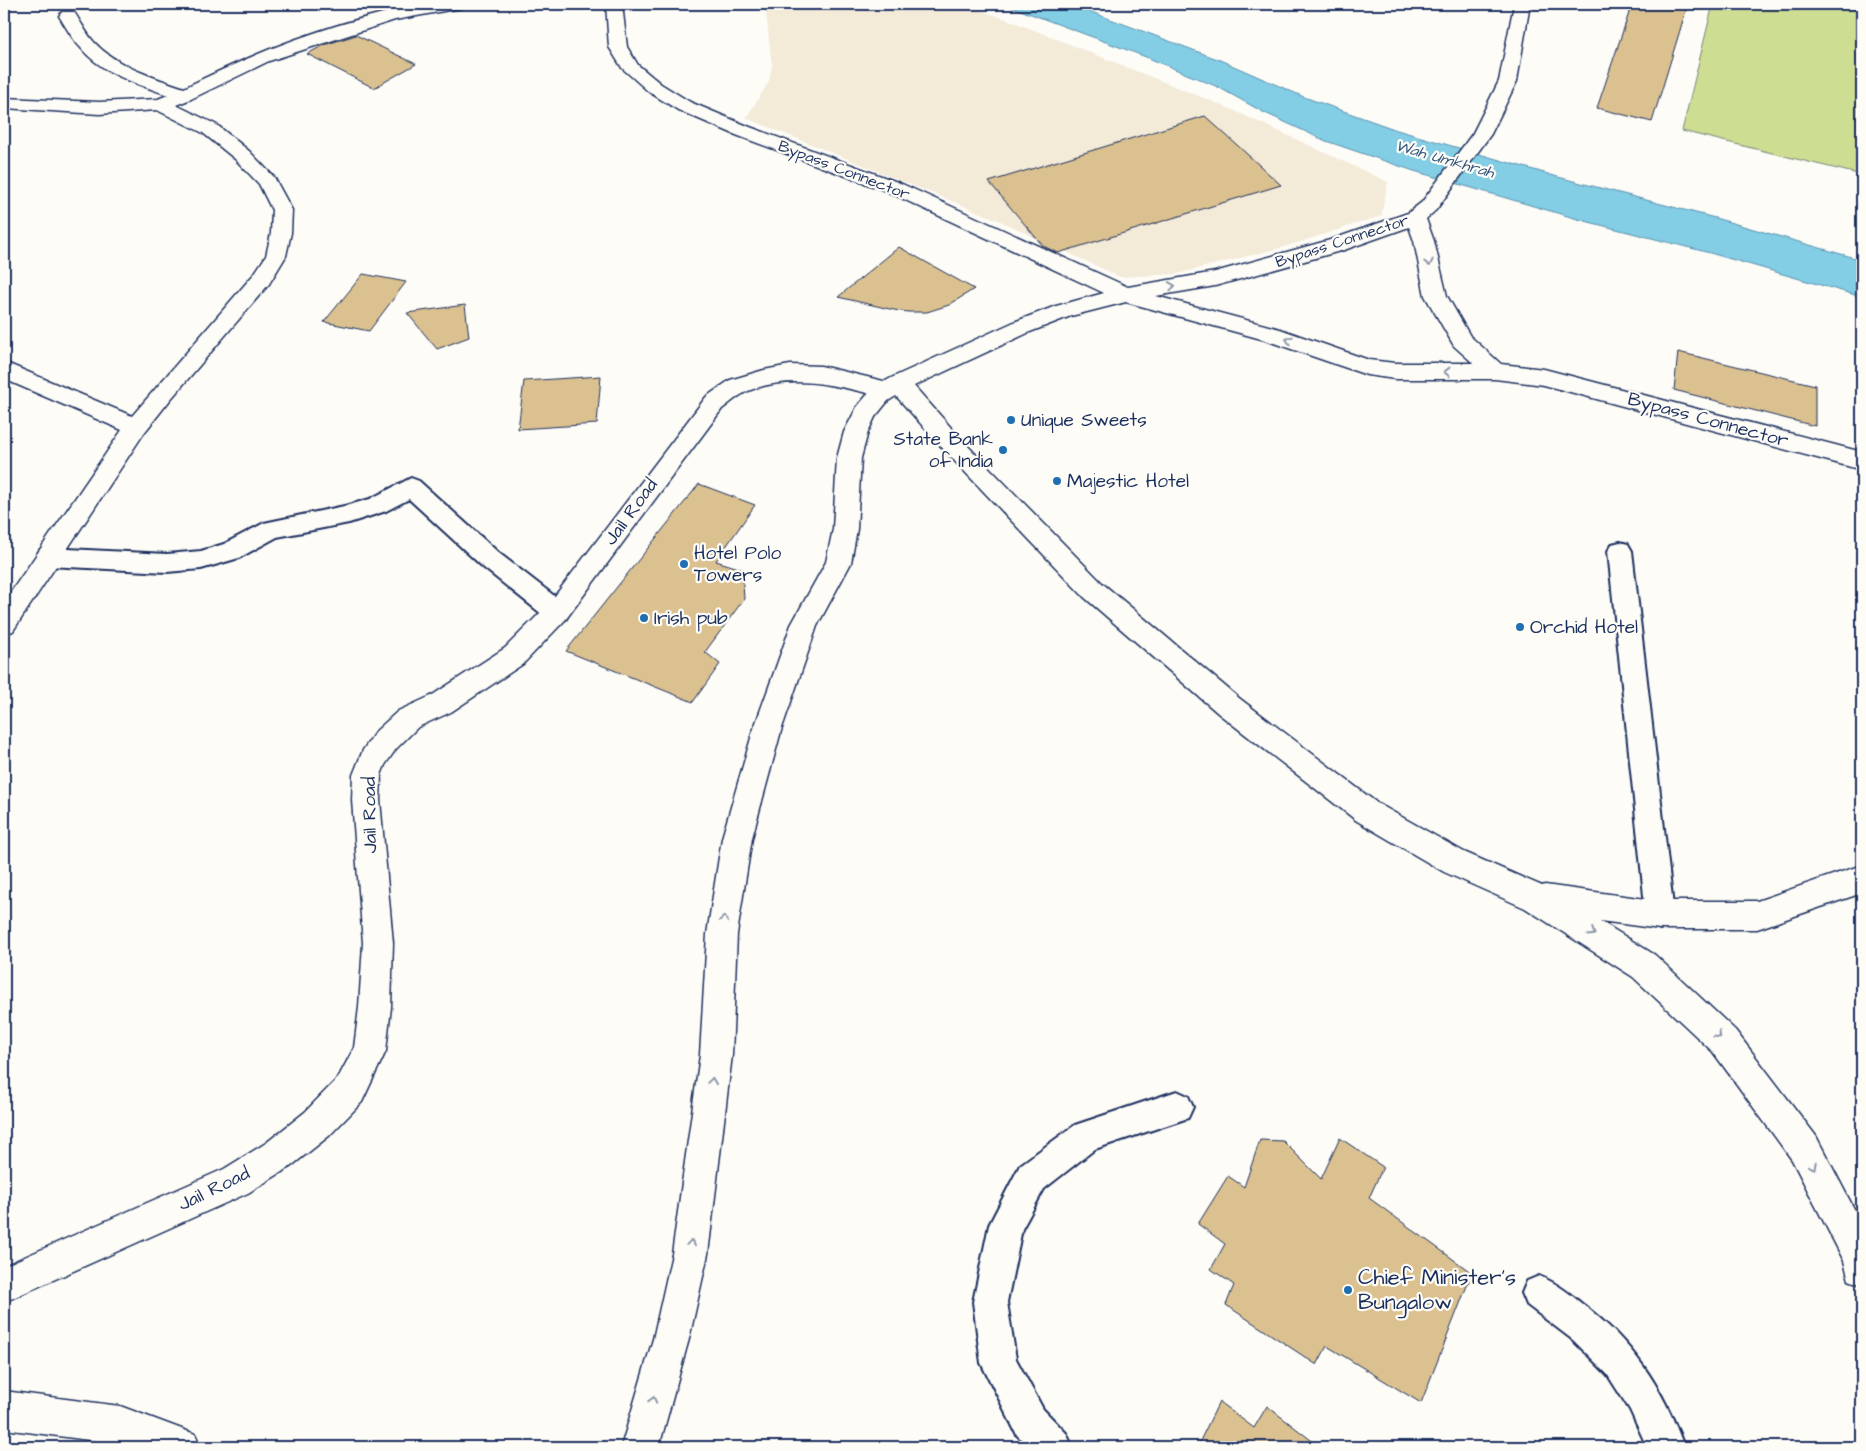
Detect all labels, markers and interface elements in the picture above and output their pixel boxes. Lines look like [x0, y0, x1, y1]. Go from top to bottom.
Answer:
water label: Wah Umkhrah [1393, 134, 1498, 184]
street label: Bypass Connector [775, 135, 913, 206]
street label: Bypass Connector [1272, 209, 1412, 274]
one-way arrow [1423, 259, 1434, 268]
one-way arrow [1168, 282, 1177, 292]
one-way arrow [1285, 336, 1294, 346]
one-way arrow [1442, 367, 1450, 377]
street label: Bypass Connector [1624, 386, 1792, 456]
place label: Unique Sweets [1021, 407, 1147, 434]
marker: Unique Sweets [1005, 414, 1017, 426]
place label: State Bank of India [894, 426, 993, 475]
marker: State Bank of India [997, 444, 1009, 456]
place label: Majestic Hotel [1067, 468, 1189, 495]
street label: Jail Road [597, 473, 665, 551]
marker: Majestic Hotel [1051, 475, 1063, 487]
place label: Hotel Polo Towers [694, 540, 782, 589]
marker: Hotel Polo Towers [678, 558, 690, 570]
place label: Irish pub [654, 605, 728, 632]
marker: Irish pub [638, 612, 650, 624]
place label: Orchid Hotel [1530, 614, 1638, 641]
marker: Orchid Hotel [1514, 621, 1526, 633]
street label: Jail Road [356, 776, 384, 854]
one-way arrow [719, 915, 729, 924]
one-way arrow [1587, 927, 1596, 936]
one-way arrow [1712, 1030, 1721, 1039]
one-way arrow [707, 1077, 717, 1086]
street label: Jail Road [174, 1160, 255, 1218]
one-way arrow [1807, 1161, 1817, 1170]
one-way arrow [685, 1238, 696, 1246]
place label: Chief Minister's Bungalow [1358, 1262, 1516, 1319]
marker: Chief Minister's Bungalow [1342, 1284, 1354, 1296]
one-way arrow [648, 1397, 658, 1405]

